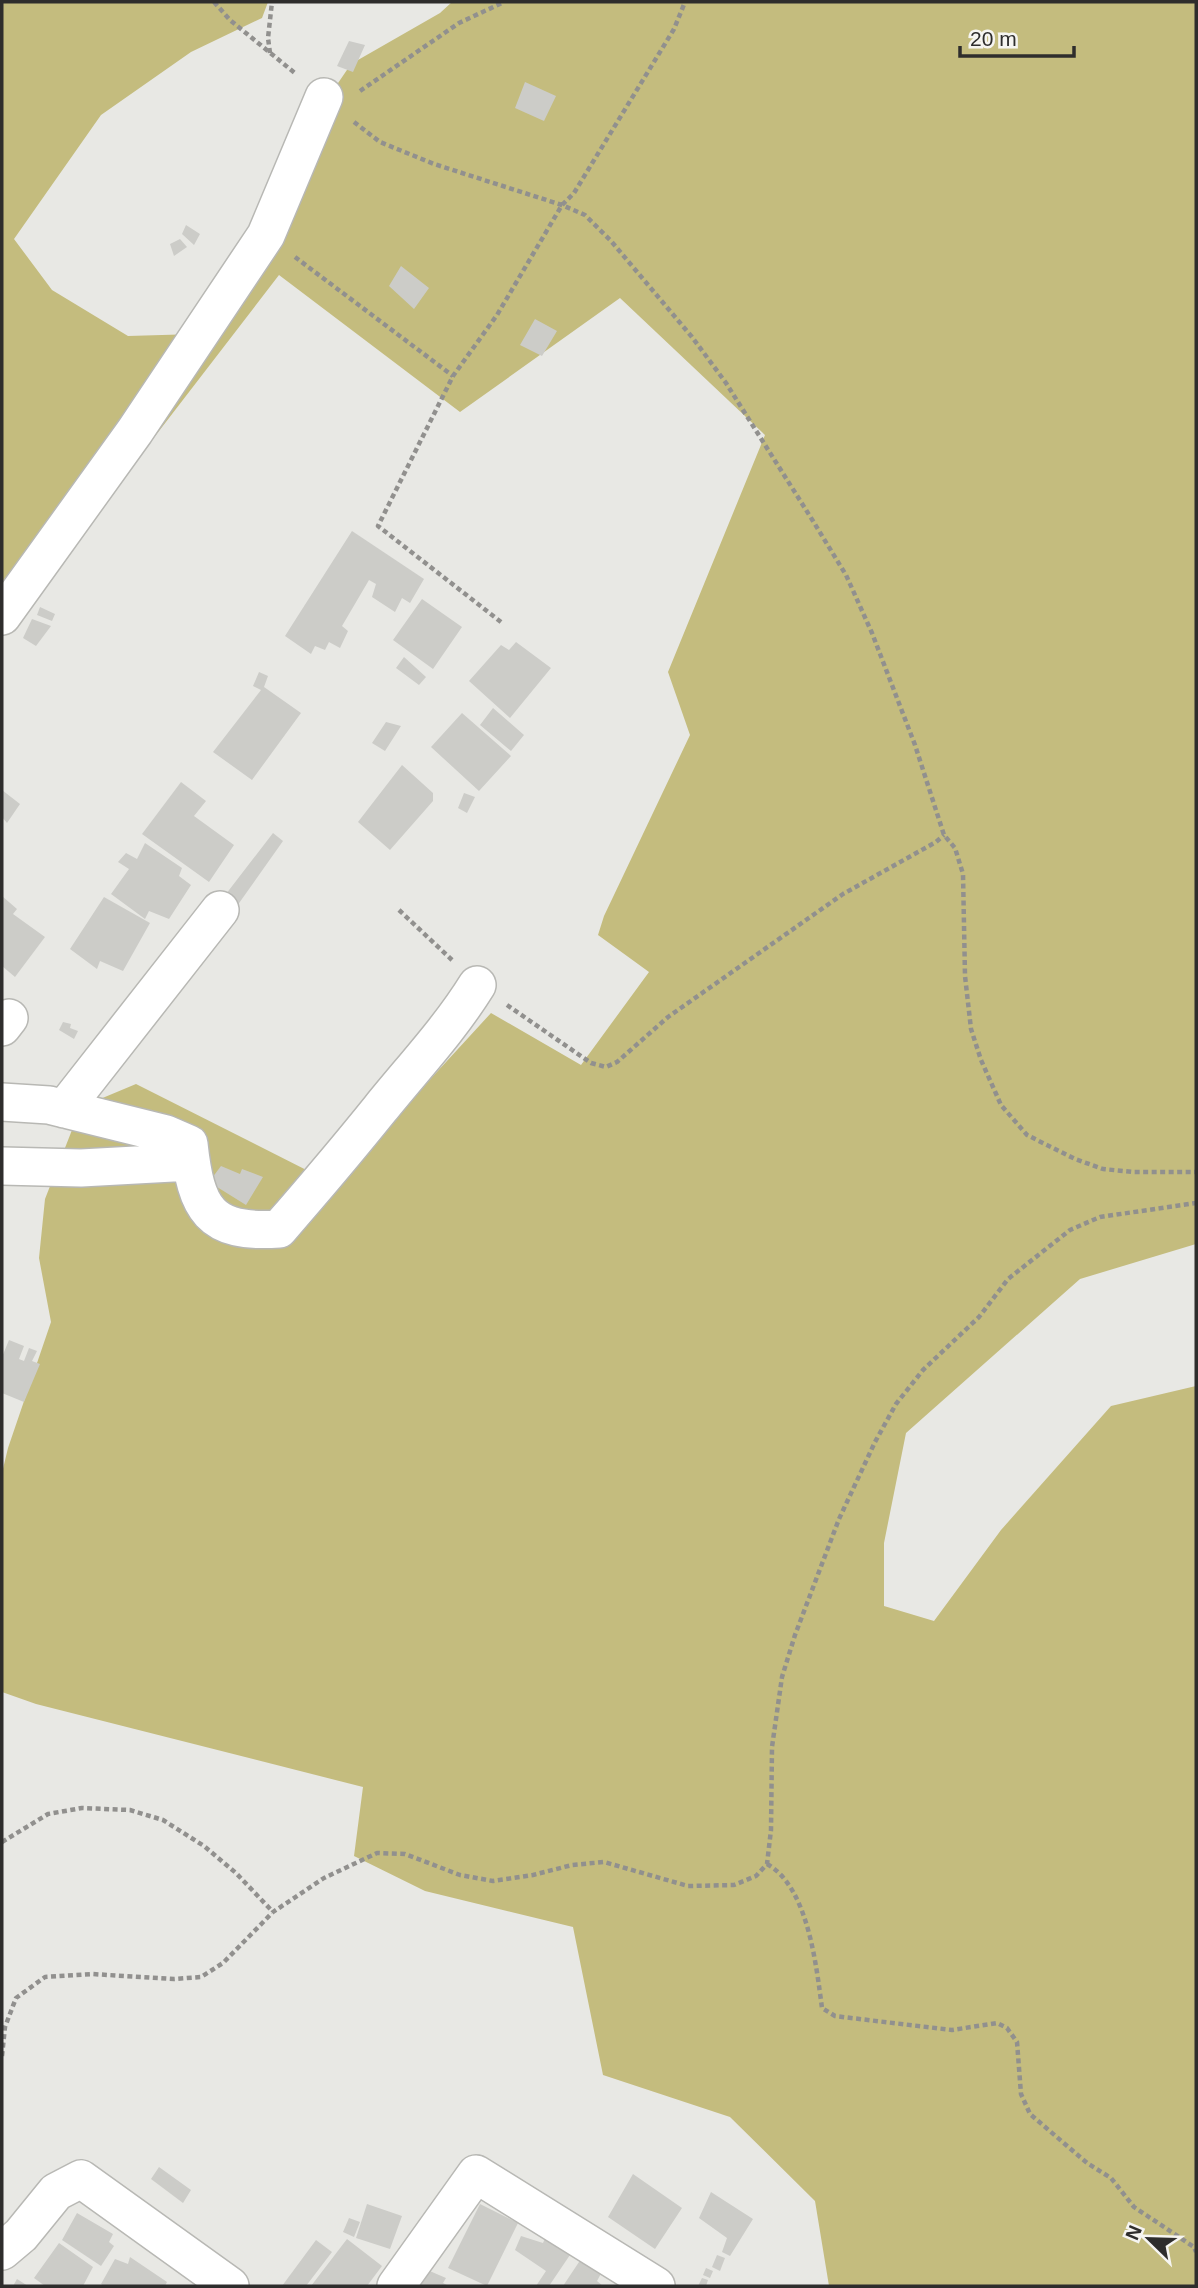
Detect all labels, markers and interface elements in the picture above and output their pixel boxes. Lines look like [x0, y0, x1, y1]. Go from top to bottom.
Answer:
scale bar [960, 14, 1074, 58]
text: 20 m [970, 27, 1017, 50]
north arrow [1114, 2204, 1184, 2274]
text: N [1121, 2222, 1146, 2243]

